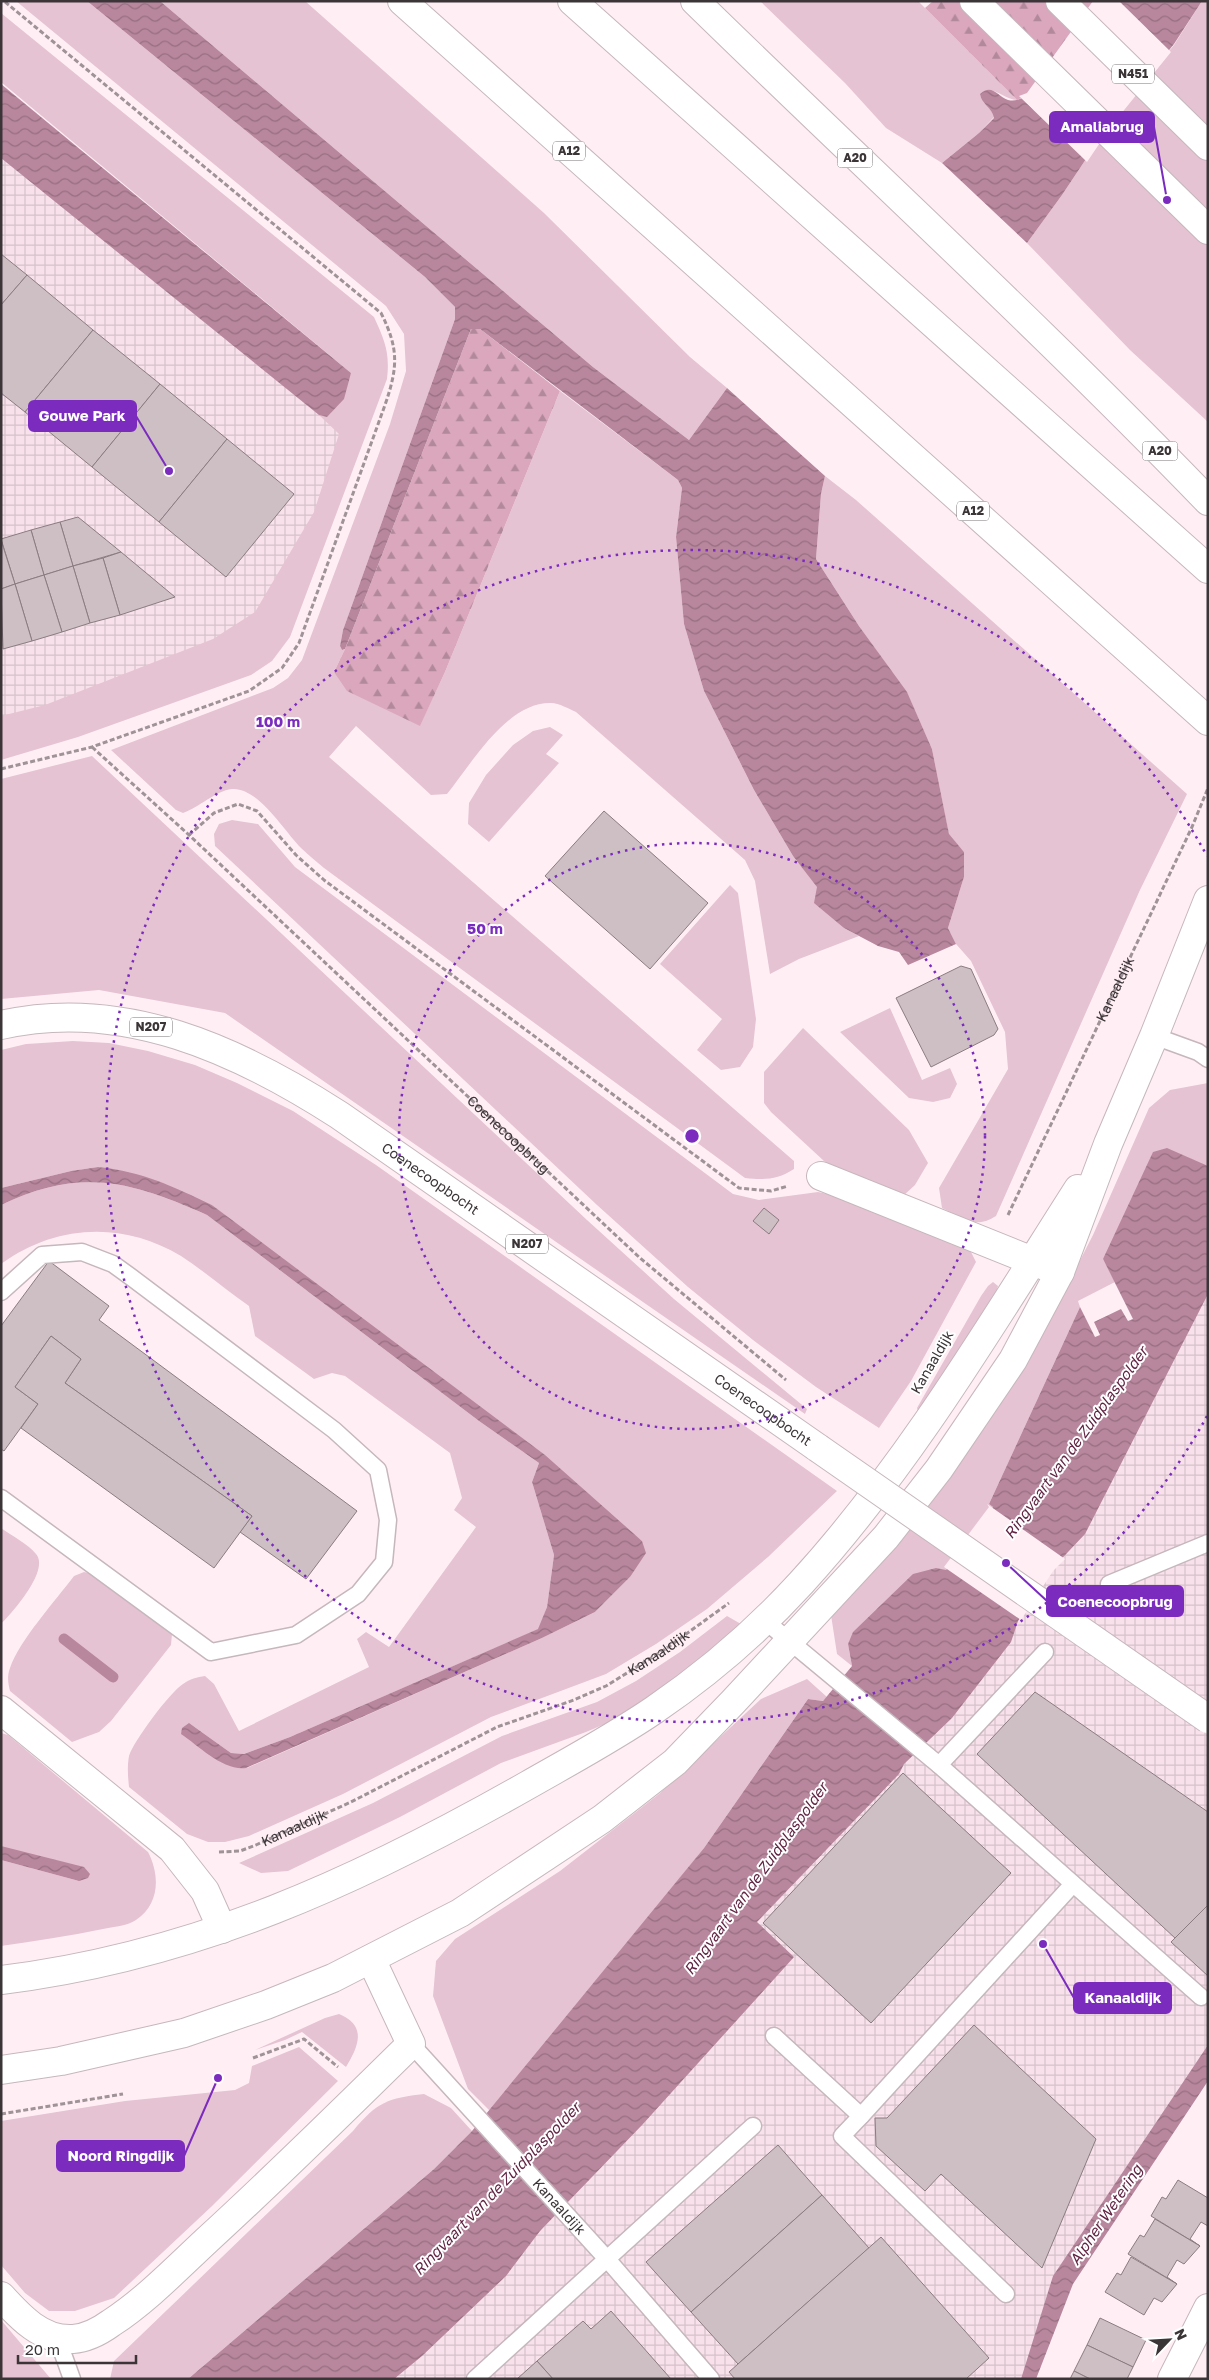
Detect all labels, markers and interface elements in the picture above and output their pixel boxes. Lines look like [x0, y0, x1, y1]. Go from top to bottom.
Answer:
road number: N451 [1112, 64, 1154, 84]
callout: Amaliabrug [1050, 112, 1154, 142]
text: Amaliabrug [1060, 117, 1144, 135]
road number: A12 [553, 142, 585, 160]
road number: A20 [838, 148, 872, 168]
callout: Gouwe Park [29, 401, 136, 431]
text: Gouwe Park [38, 406, 126, 424]
road number: A20 [1142, 442, 1178, 461]
road number: A12 [957, 502, 989, 520]
text: 100 m [256, 712, 300, 730]
text: 50 m [467, 919, 503, 937]
street label: Kanaaldijk [1092, 953, 1137, 1024]
road number: N207 [130, 1018, 172, 1036]
street label: Coenecoopbrug [464, 1091, 554, 1177]
centre of rings [683, 1127, 701, 1145]
street label: Coenecoopbocht [379, 1138, 483, 1218]
road number: N207 [506, 1234, 548, 1254]
street label: Kanaaldijk [907, 1327, 957, 1396]
water label: Ringvaart van de Zuidplaspolder [1000, 1341, 1153, 1542]
street label: Coenecoopbocht [711, 1370, 815, 1449]
callout: Coenecoopbrug [1047, 1586, 1183, 1616]
text: Coenecoopbrug [1057, 1592, 1173, 1610]
street label: Kanaaldijk [624, 1626, 692, 1679]
water label: Ringvaart van de Zuidplaspolder [680, 1777, 833, 1978]
street label: Kanaaldijk [258, 1805, 330, 1850]
callout: Kanaaldijk [1074, 1983, 1171, 2013]
text: Kanaaldijk [1085, 1988, 1162, 2006]
water label: Ringvaart van de Zuidplaspolder [409, 2097, 586, 2279]
callout: Noord Ringdijk [57, 2141, 184, 2171]
text: Noord Ringdijk [68, 2146, 175, 2164]
water label: Alpher Wetering [1065, 2160, 1147, 2268]
street label: Kanaaldijk [530, 2175, 590, 2238]
north arrow [1144, 2315, 1194, 2365]
text: N [1171, 2326, 1191, 2343]
scale bar [18, 2332, 135, 2364]
text: 20 m [25, 2340, 60, 2358]

